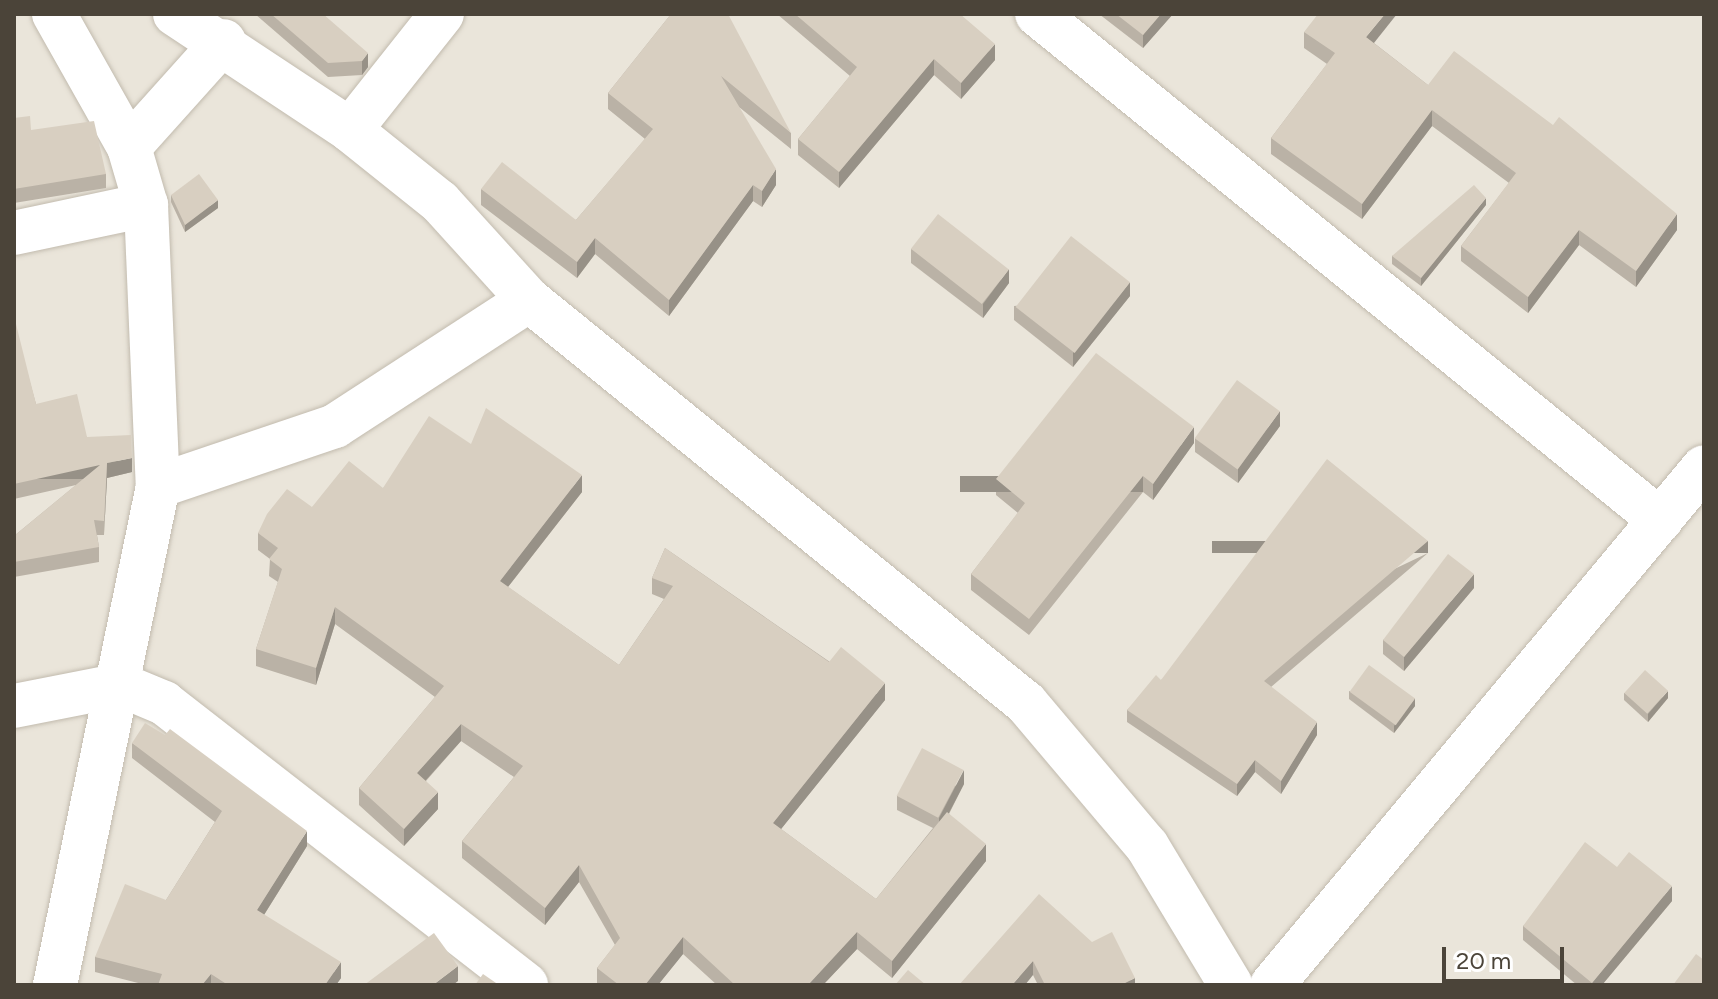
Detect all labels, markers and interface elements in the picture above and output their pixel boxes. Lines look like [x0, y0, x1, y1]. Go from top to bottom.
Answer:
scale bar [1446, 931, 1568, 981]
text: 20 m [1456, 946, 1511, 975]

